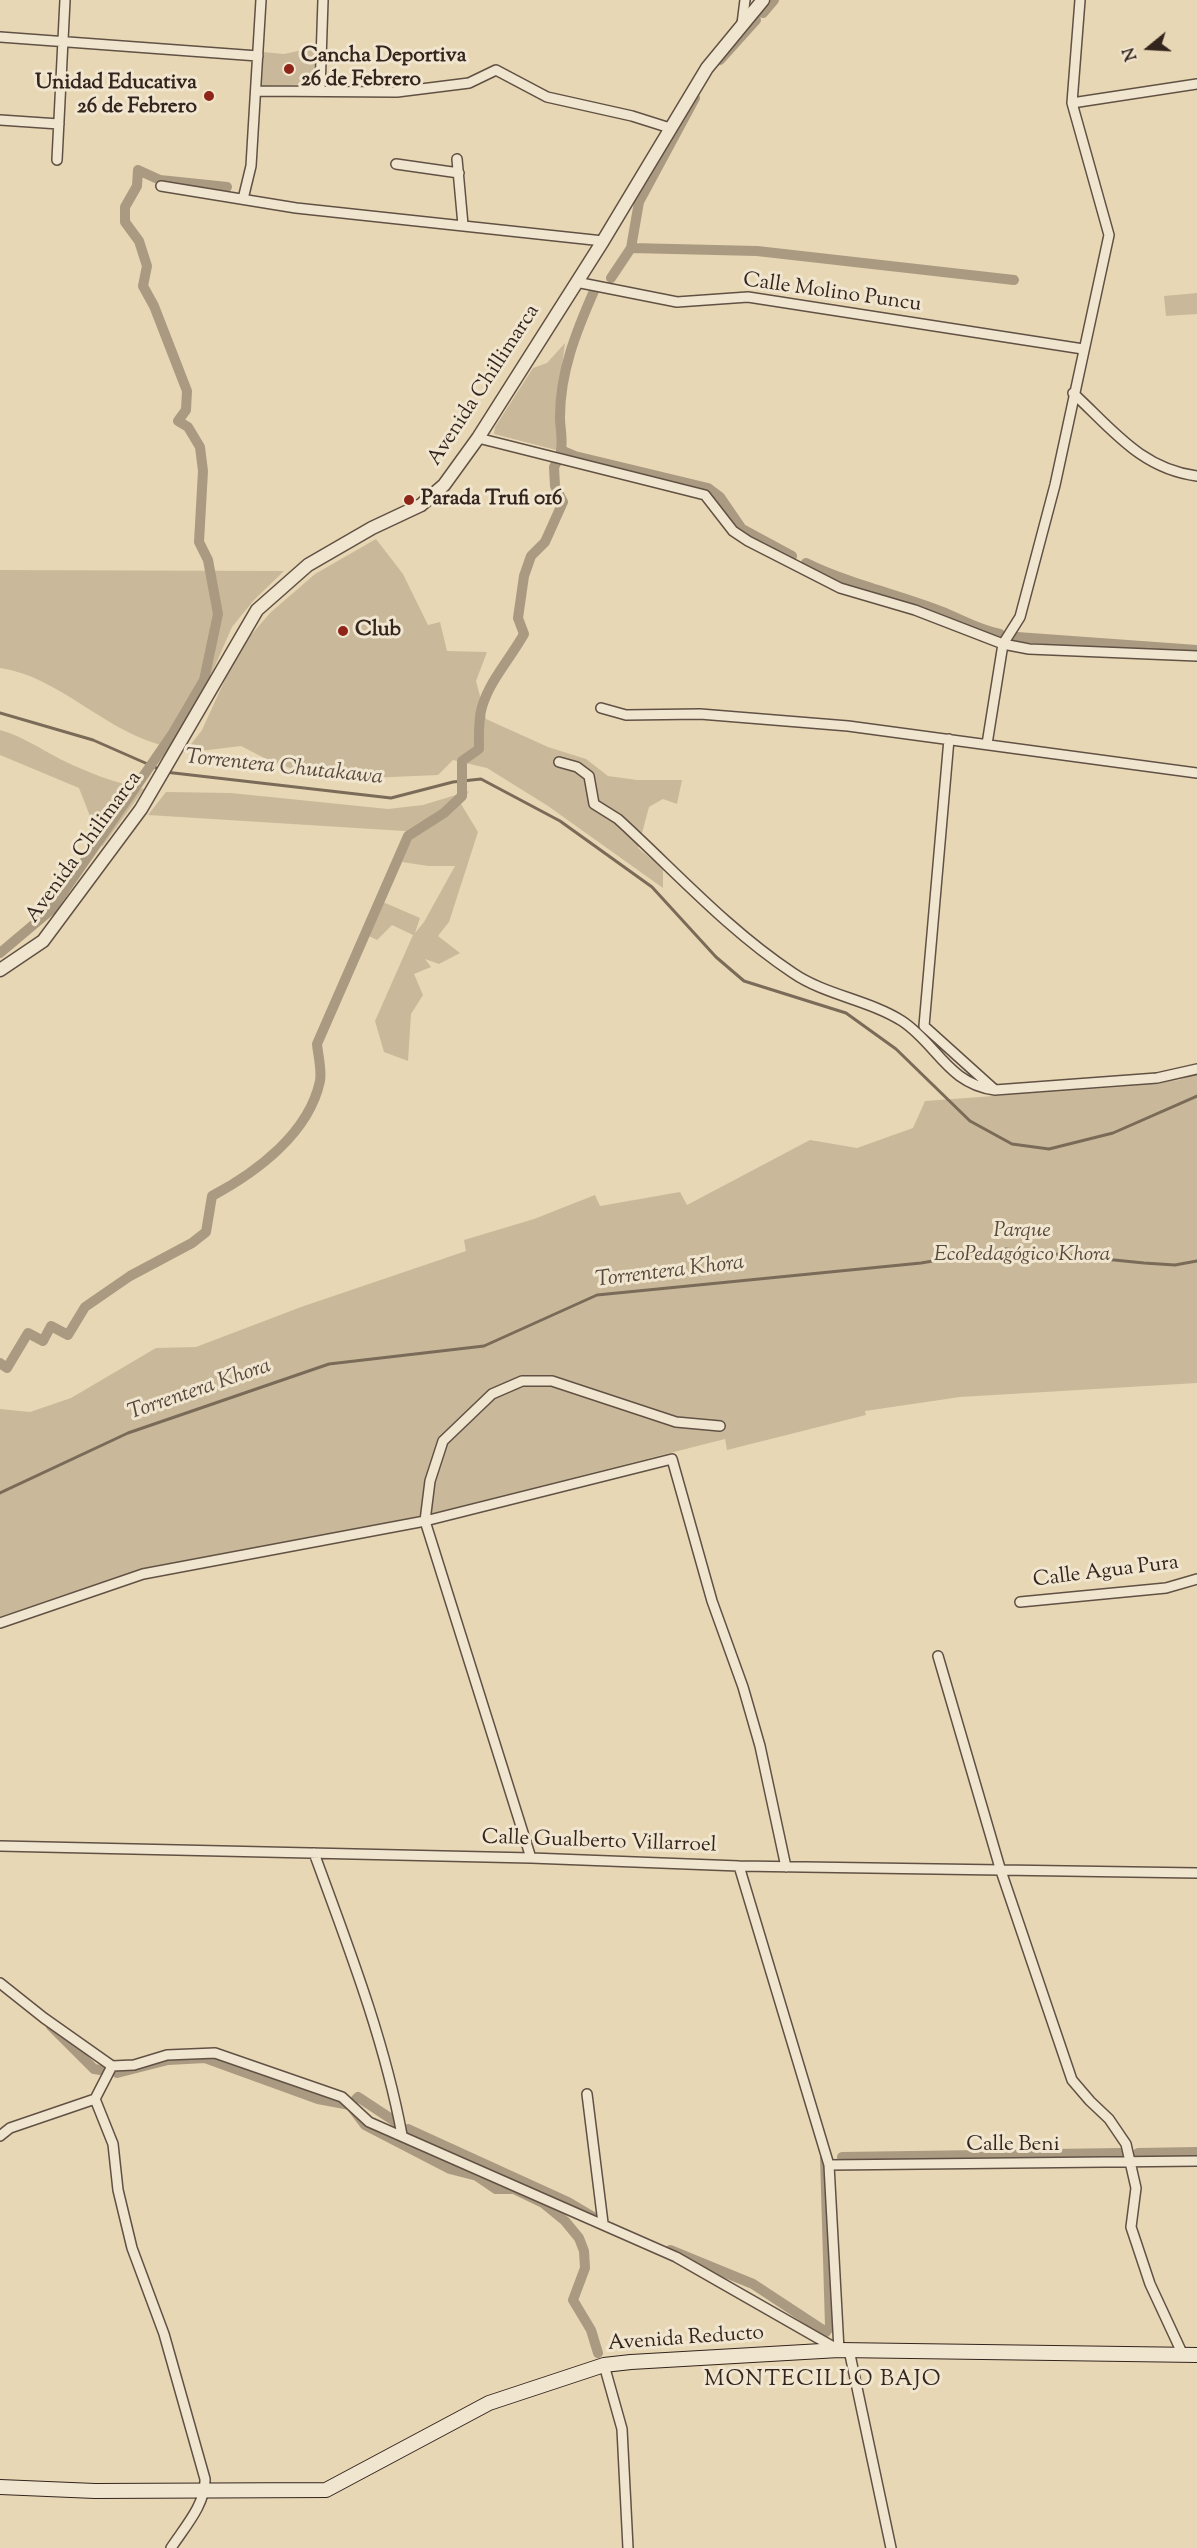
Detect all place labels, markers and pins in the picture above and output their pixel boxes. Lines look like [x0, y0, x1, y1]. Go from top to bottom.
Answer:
place label: Cancha Deportiva 26 de Febrero [301, 44, 466, 94]
marker: Cancha Deportiva 26 de Febrero [282, 62, 296, 76]
place label: Unidad Educativa 26 de Febrero [35, 71, 197, 121]
marker: Unidad Educativa 26 de Febrero [202, 89, 216, 103]
place label: Parada Trufi 016 [421, 487, 562, 513]
marker: Parada Trufi 016 [402, 493, 416, 507]
place label: Club [355, 618, 401, 644]
marker: Club [336, 624, 350, 638]

